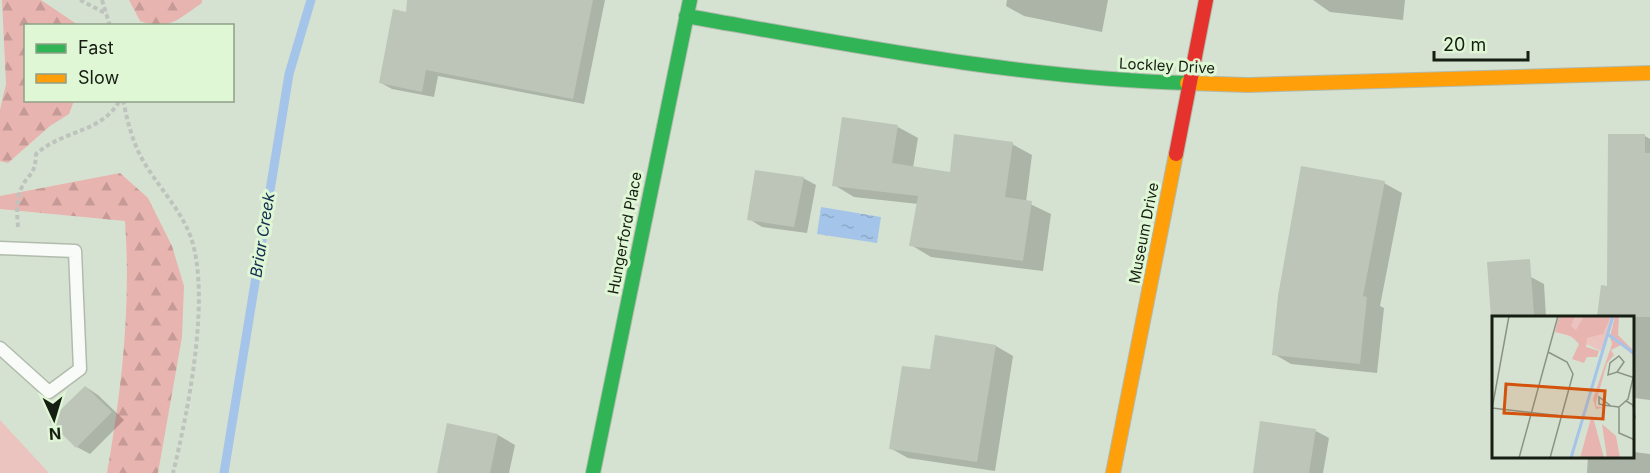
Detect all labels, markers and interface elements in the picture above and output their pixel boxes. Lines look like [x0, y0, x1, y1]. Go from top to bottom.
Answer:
legend [24, 24, 234, 102]
scale bar [1434, 24, 1528, 62]
text: 20 m [1443, 34, 1486, 55]
text: Fast [78, 37, 114, 58]
street label: Lockley Drive [1118, 53, 1216, 78]
text: Slow [78, 67, 119, 88]
street label: Hungerford Place [603, 170, 646, 296]
street label: Museum Drive [1124, 181, 1163, 285]
water label: Briar Creek [245, 191, 279, 279]
inset map [1492, 316, 1635, 458]
north arrow [24, 389, 84, 449]
text: N [48, 424, 62, 444]

